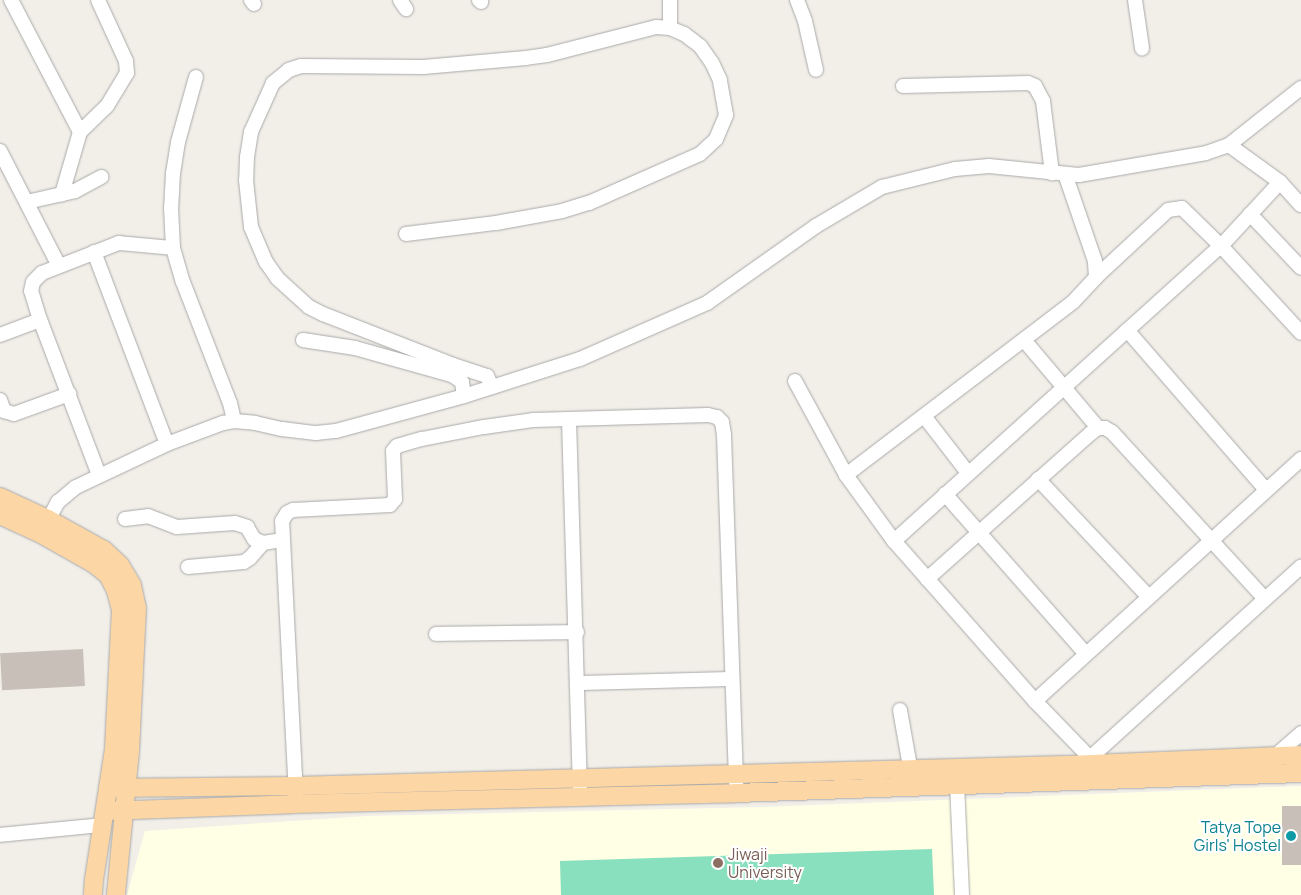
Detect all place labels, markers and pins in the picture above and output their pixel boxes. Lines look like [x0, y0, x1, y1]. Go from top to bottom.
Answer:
place label: Tatya Tope Girls' Hostel [1194, 817, 1281, 855]
marker: Tatya Tope Girls' Hostel [1285, 830, 1297, 842]
place label: Jiwaji University [728, 844, 802, 882]
marker: Jiwaji University [712, 857, 724, 869]

